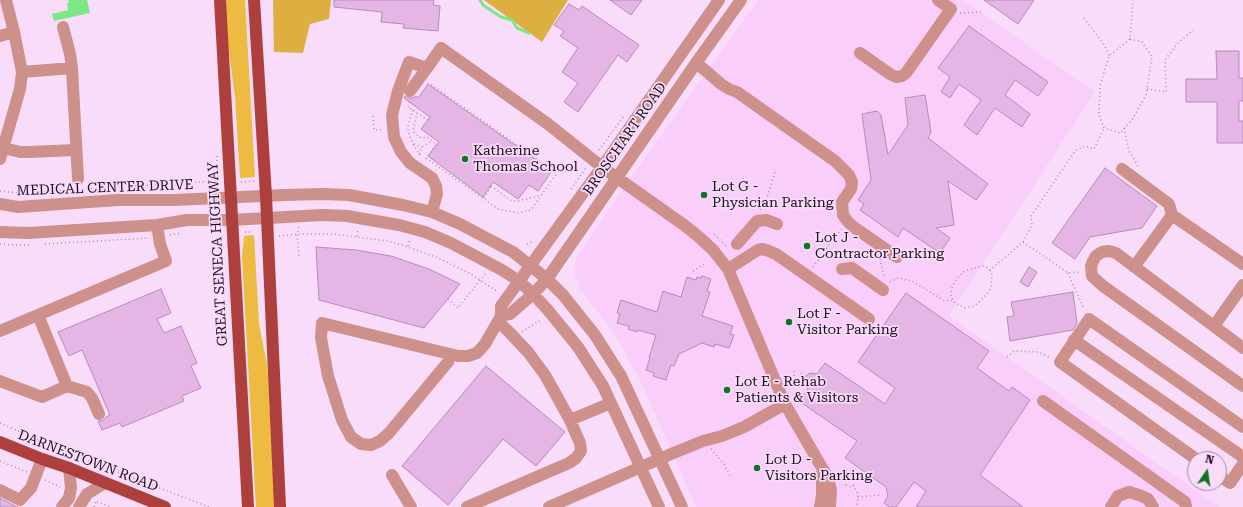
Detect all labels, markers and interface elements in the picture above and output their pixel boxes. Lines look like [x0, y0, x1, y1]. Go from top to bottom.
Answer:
street label: BROSCHART ROAD [580, 79, 670, 199]
place label: Katherine Thomas School [473, 143, 578, 176]
marker: Katherine Thomas School [460, 154, 470, 164]
street label: GREAT SENECA HIGHWAY [205, 161, 231, 347]
street label: MEDICAL CENTER DRIVE [16, 177, 194, 199]
place label: Lot G - Physician Parking [712, 179, 834, 212]
marker: Lot G - Physician Parking [699, 190, 709, 200]
place label: Lot J - Contractor Parking [815, 230, 944, 262]
marker: Lot J - Contractor Parking [802, 241, 812, 251]
place label: Lot F - Visitor Parking [797, 306, 898, 338]
marker: Lot F - Visitor Parking [784, 317, 794, 327]
place label: Lot E - Rehab Patients & Visitors [735, 374, 858, 406]
marker: Lot E - Rehab Patients & Visitors [722, 385, 732, 395]
street label: DARNESTOWN ROAD [15, 426, 161, 496]
north arrow [1187, 451, 1227, 491]
place label: Lot D - Visitors Parking [765, 452, 872, 484]
text: N [1204, 453, 1215, 467]
marker: Lot D - Visitors Parking [752, 463, 762, 473]

